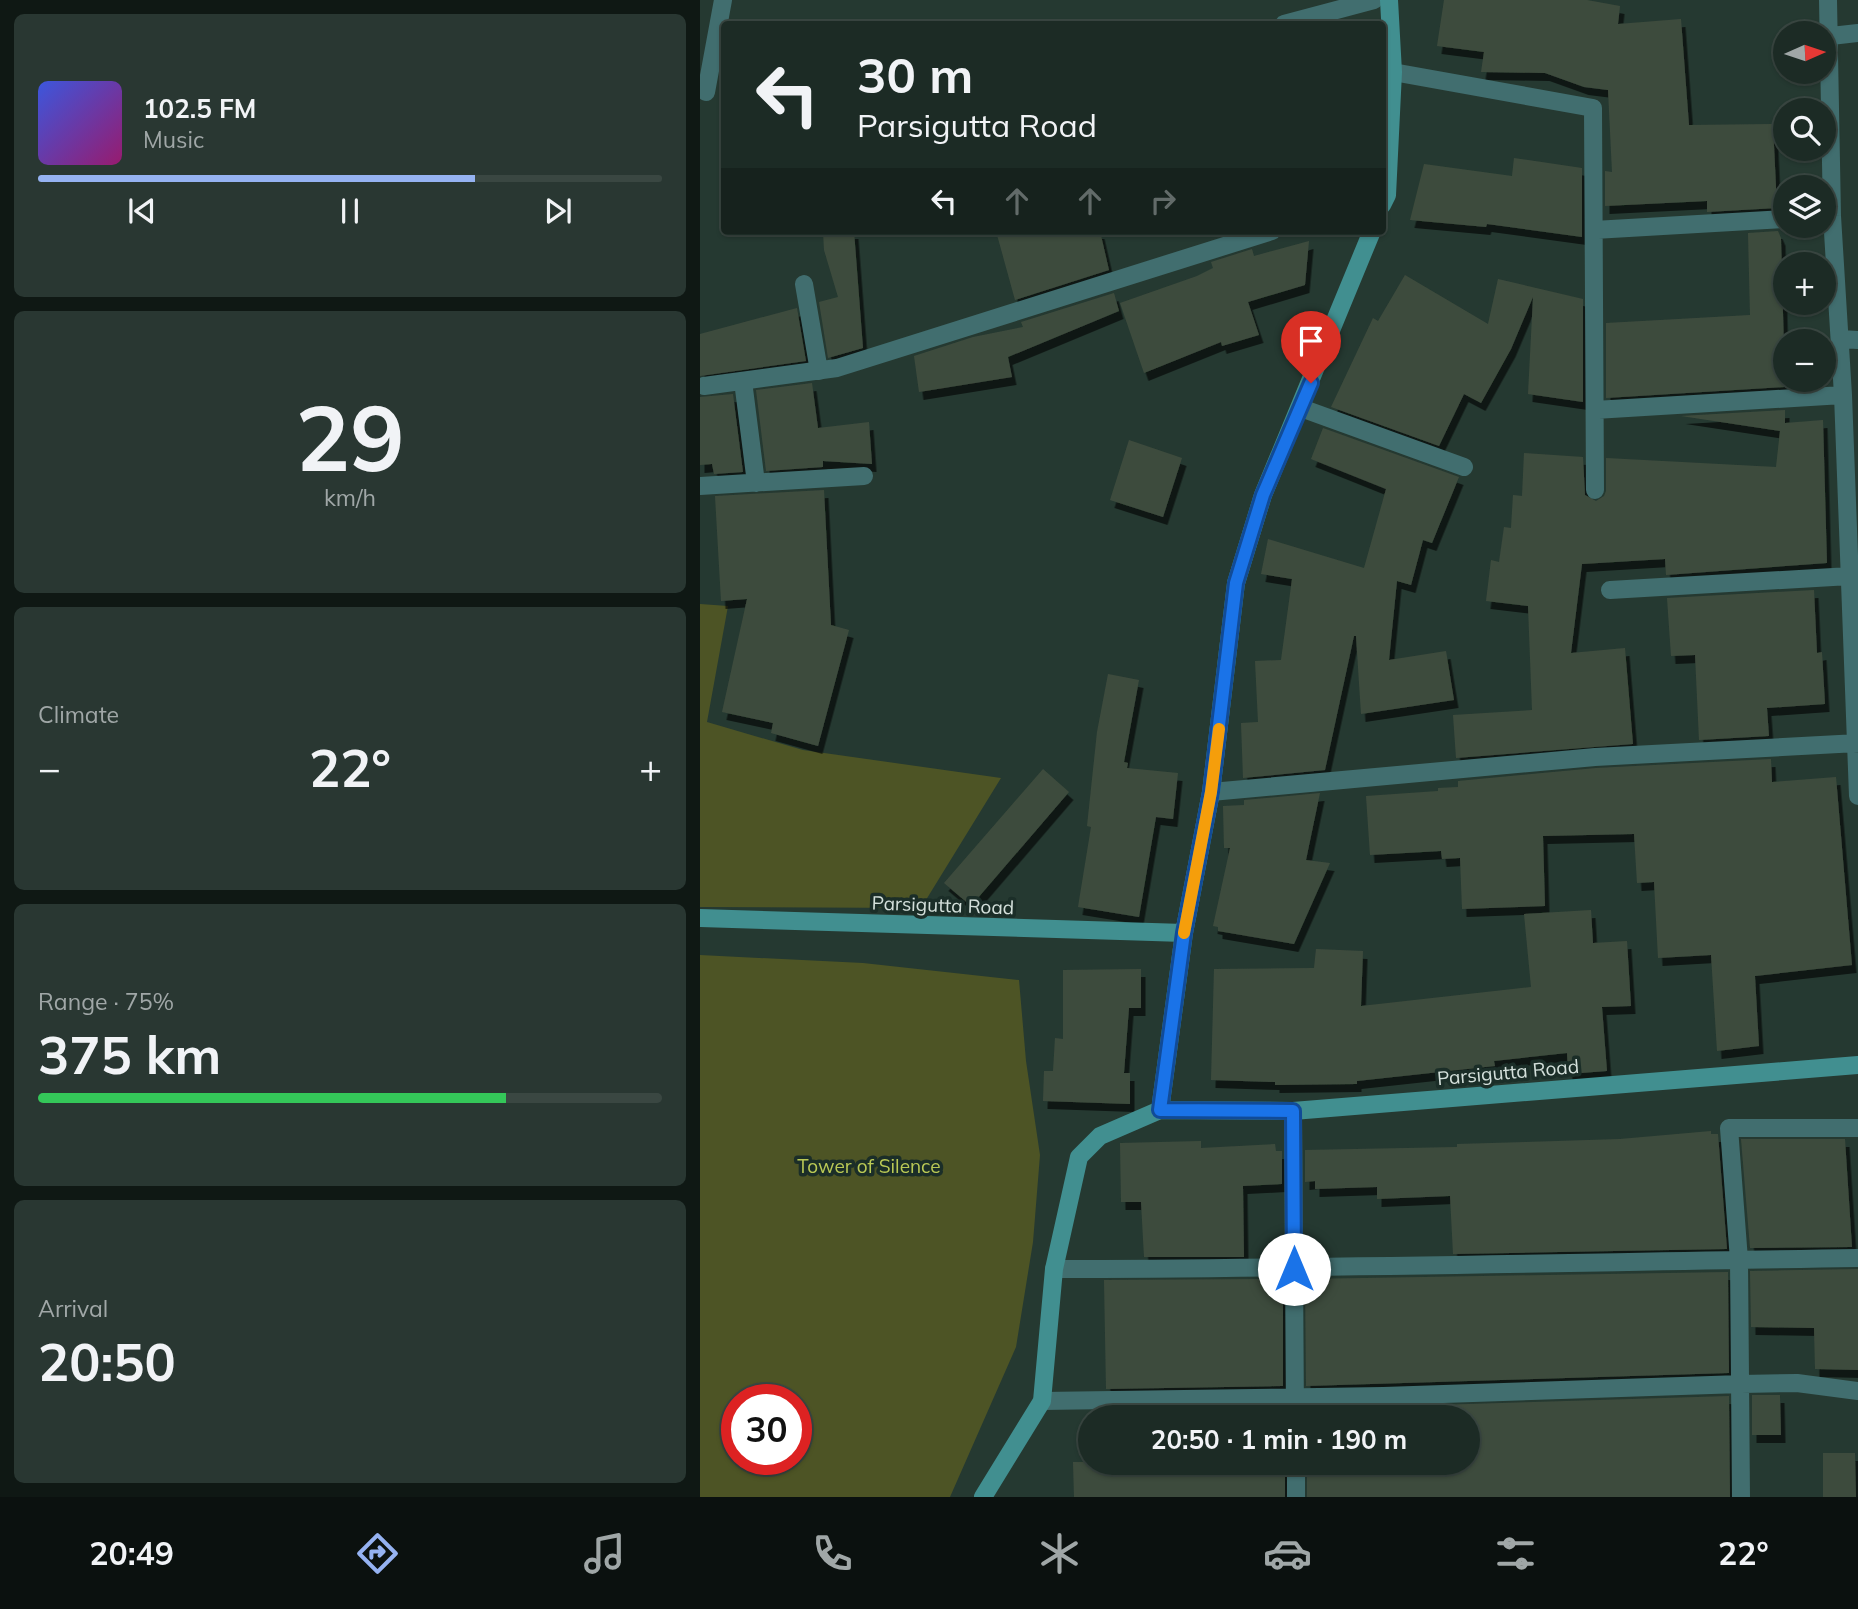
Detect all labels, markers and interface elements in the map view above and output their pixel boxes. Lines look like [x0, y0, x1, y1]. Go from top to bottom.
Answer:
north arrow [1773, 21, 1836, 84]
map controls [1773, 21, 1836, 392]
text: 30 m [857, 44, 973, 105]
icon: left [742, 49, 833, 140]
text: 102.5 FM [143, 92, 256, 125]
button: search [1773, 98, 1836, 161]
text: Parsigutta Road [857, 105, 1097, 145]
text: Music [143, 125, 204, 154]
button: layers [1773, 175, 1836, 238]
icon: left [925, 182, 963, 220]
icon: ahead [998, 182, 1036, 220]
icon: ahead [1071, 182, 1109, 220]
icon: right [1144, 182, 1182, 220]
icon: previous [123, 192, 161, 230]
icon: pause [331, 192, 369, 230]
icon: next [539, 192, 577, 230]
button: + [1773, 252, 1836, 315]
pin [1281, 311, 1341, 383]
icon: arrive [1292, 322, 1330, 360]
button: − [1773, 329, 1836, 392]
text: 29 [295, 380, 405, 494]
text: km/h [324, 483, 376, 512]
text: Climate [38, 700, 119, 729]
text: 22° [309, 735, 391, 800]
text: − [38, 744, 61, 792]
text: + [639, 744, 662, 792]
street label: Parsigutta Road [871, 891, 1015, 919]
text: Range · 75% [38, 987, 174, 1016]
text: 375 km [38, 1022, 221, 1087]
street label: Parsigutta Road [1436, 1054, 1580, 1090]
park label: Tower of Silence [797, 1154, 941, 1178]
position arrow [1257, 1232, 1331, 1306]
text: Arrival [38, 1294, 108, 1323]
text: 20:50 [38, 1329, 176, 1394]
speed limit sign: 30 [721, 1384, 812, 1475]
text: 20:50 · 1 min · 190 m [1151, 1423, 1407, 1456]
icon: directions [353, 1529, 402, 1578]
icon: music [580, 1529, 629, 1578]
icon: phone [808, 1529, 857, 1578]
icon: climate [1035, 1529, 1084, 1578]
icon: car [1263, 1529, 1312, 1578]
icon: filters [1491, 1529, 1540, 1578]
text: 20:49 [89, 1533, 174, 1573]
text: 22° [1718, 1533, 1769, 1573]

